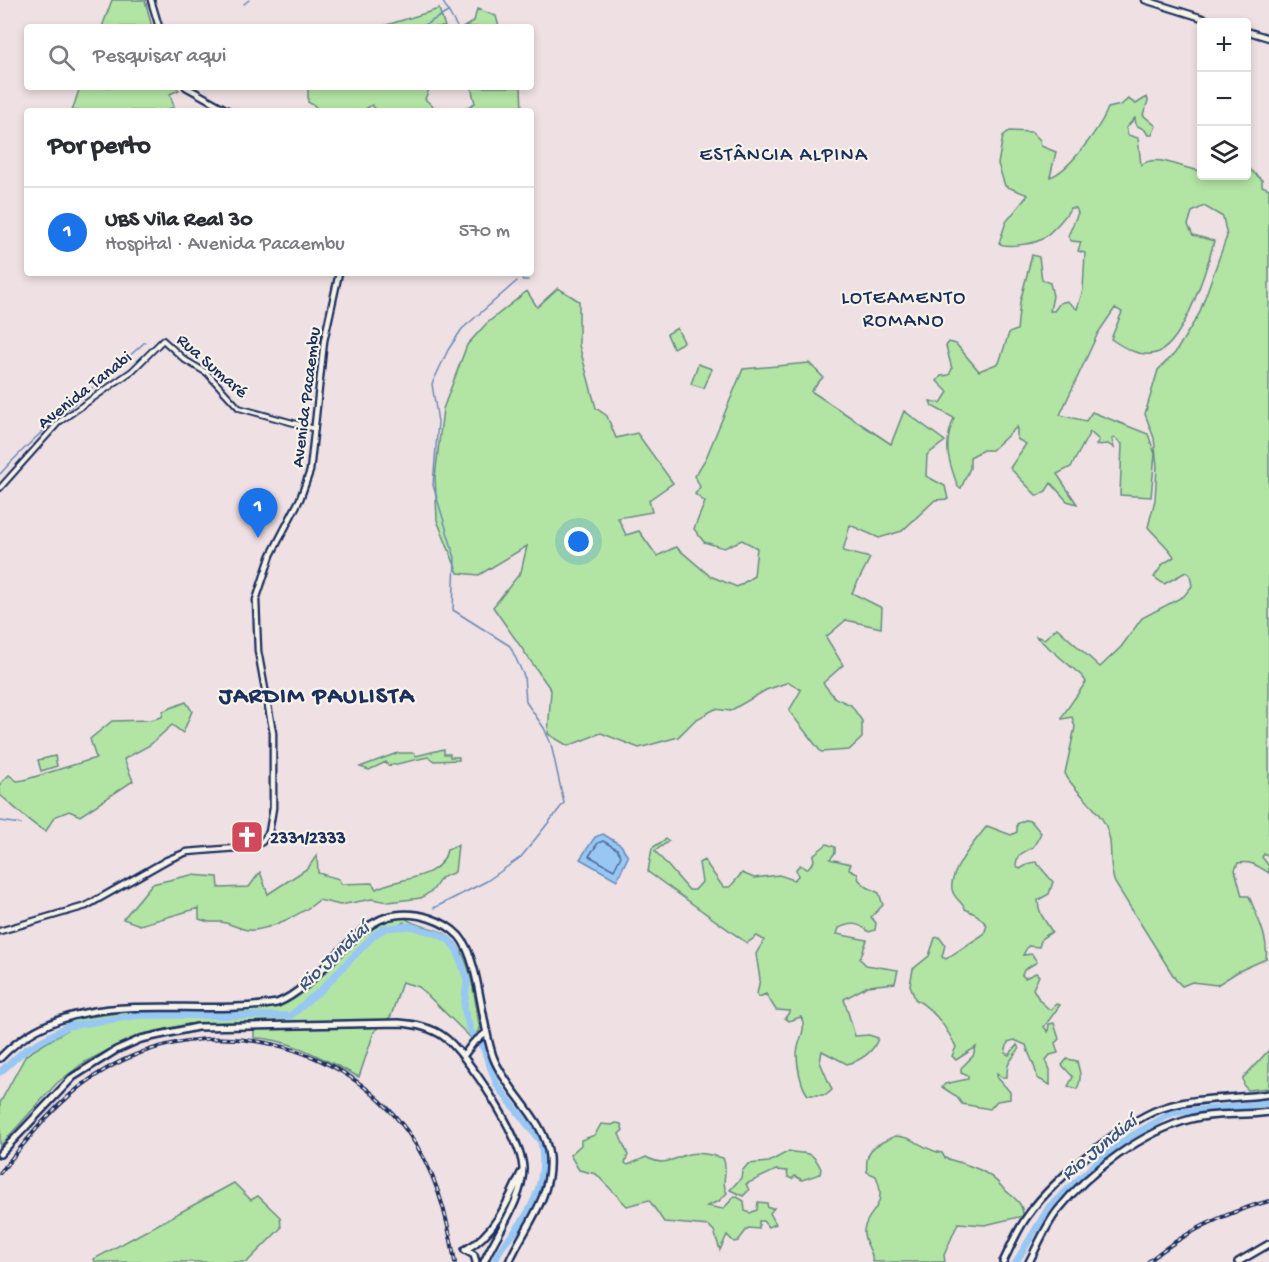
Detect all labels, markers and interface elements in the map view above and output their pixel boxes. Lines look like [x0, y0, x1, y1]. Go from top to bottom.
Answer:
map controls [1197, 18, 1251, 180]
button: + [1197, 18, 1251, 72]
search box [24, 24, 534, 90]
icon: search [45, 41, 78, 74]
text: Pesquisar aqui [93, 44, 227, 70]
button: − [1197, 72, 1251, 126]
button: layers [1197, 126, 1251, 180]
text: Por perto [48, 132, 151, 163]
district label: ESTÂNCIA ALPINA [700, 144, 868, 168]
text: UBS Vila Real 30 [105, 208, 253, 234]
text: 1 [63, 221, 72, 244]
text: 570 m [459, 221, 510, 244]
text: Hospital · Avenida Pacaembu [105, 234, 345, 257]
district label: LOTEAMENTO ROMANO [841, 288, 967, 334]
street label: Avenida Pacaembu [288, 325, 327, 469]
street label: Rua Sumaré [171, 330, 252, 404]
street label: Avenida Tanabi [34, 348, 137, 434]
pin: 1 [238, 488, 278, 538]
your location [564, 527, 593, 556]
district label: JARDIM PAULISTA [218, 683, 415, 712]
church icon: 2331/2333 [229, 819, 265, 855]
place label: 2331/2333 [270, 829, 346, 850]
water label: Rio Jundiaí [293, 916, 378, 997]
water label: Rio Jundiaí [1058, 1109, 1146, 1186]

